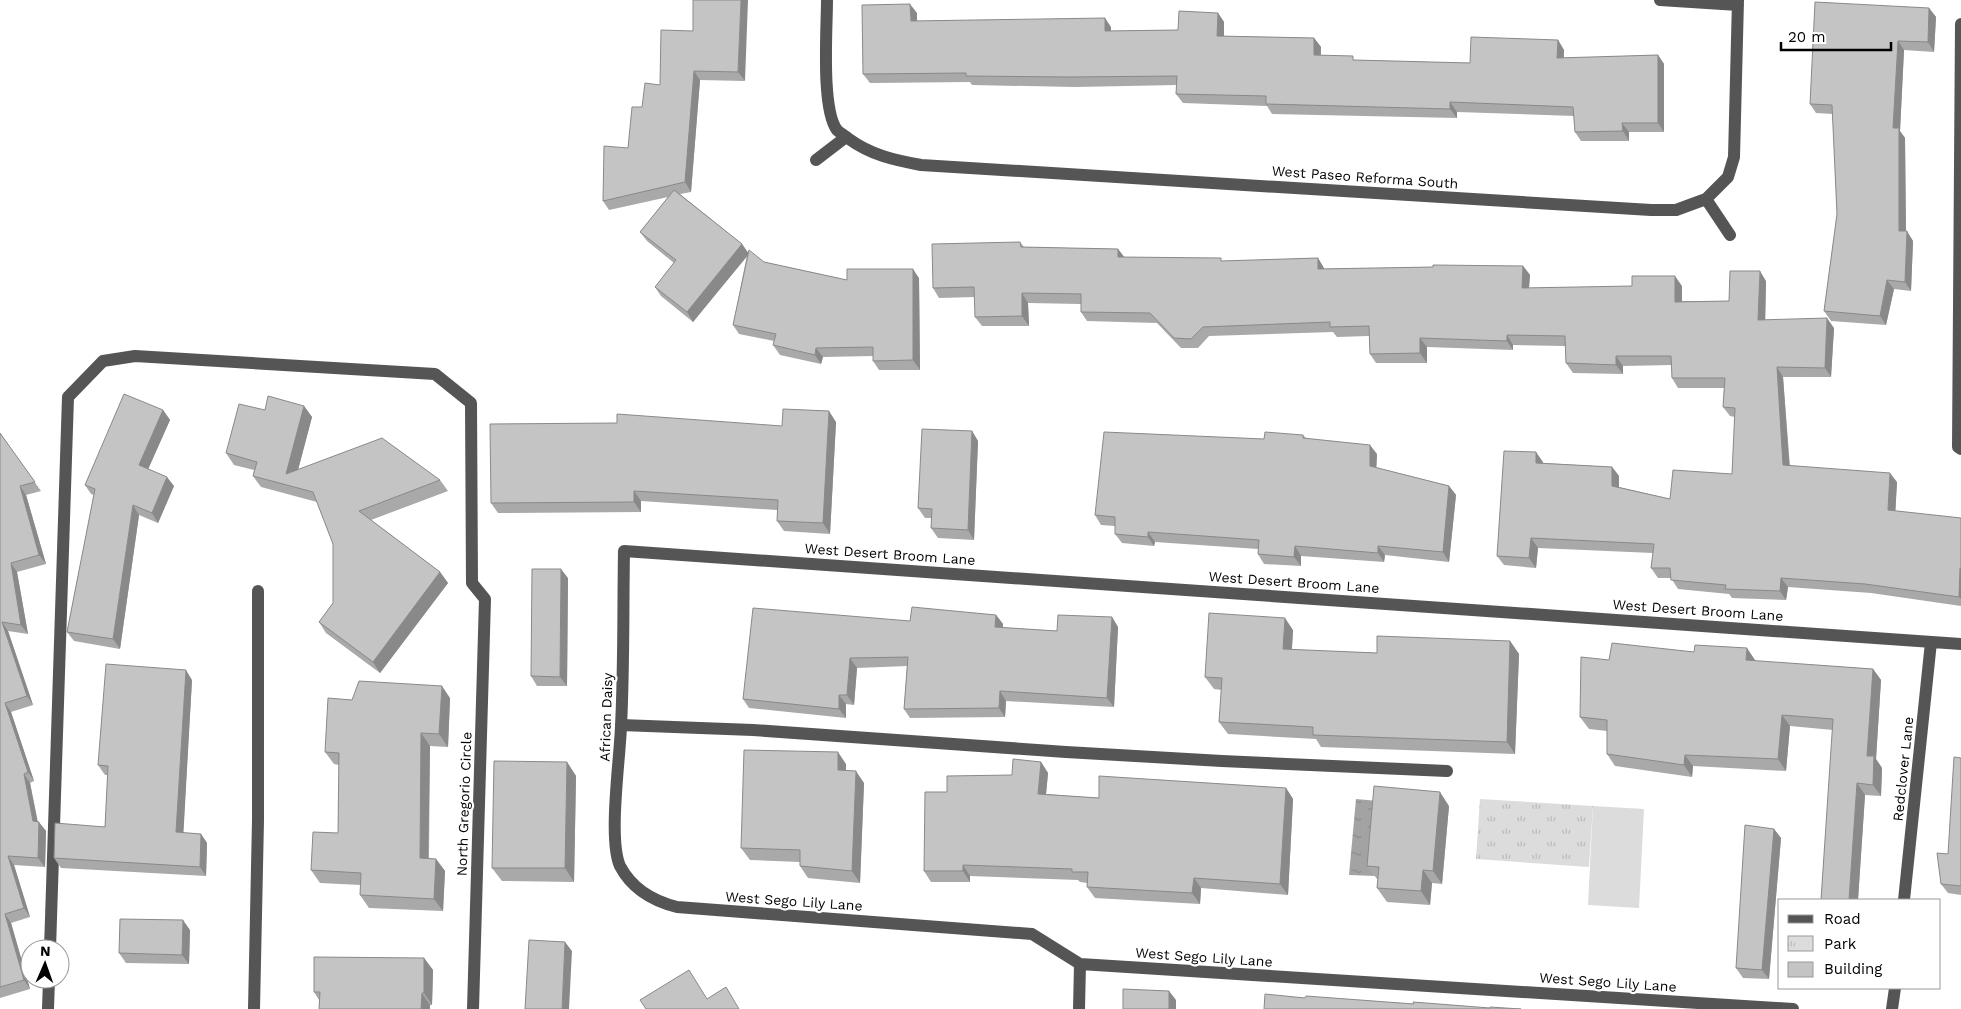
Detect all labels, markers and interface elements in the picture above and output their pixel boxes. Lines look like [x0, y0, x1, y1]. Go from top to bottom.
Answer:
scale bar [1781, 20, 1891, 52]
text: 20 m [1788, 28, 1826, 46]
street label: West Paseo Reforma South [1271, 162, 1459, 192]
street label: West Desert Broom Lane [804, 540, 976, 568]
street label: West Desert Broom Lane [1208, 568, 1380, 596]
street label: West Desert Broom Lane [1612, 596, 1784, 624]
street label: African Daisy [596, 671, 616, 762]
street label: Redclover Lane [1890, 716, 1916, 822]
street label: North Gregorio Circle [453, 732, 475, 876]
street label: West Sego Lily Lane [725, 888, 863, 914]
legend [1778, 899, 1941, 989]
text: Road [1824, 910, 1861, 928]
text: Park [1824, 935, 1857, 953]
north arrow [20, 939, 70, 989]
text: N [40, 943, 51, 959]
street label: West Sego Lily Lane [1135, 944, 1273, 970]
text: Building [1824, 960, 1882, 978]
street label: West Sego Lily Lane [1539, 969, 1677, 995]

